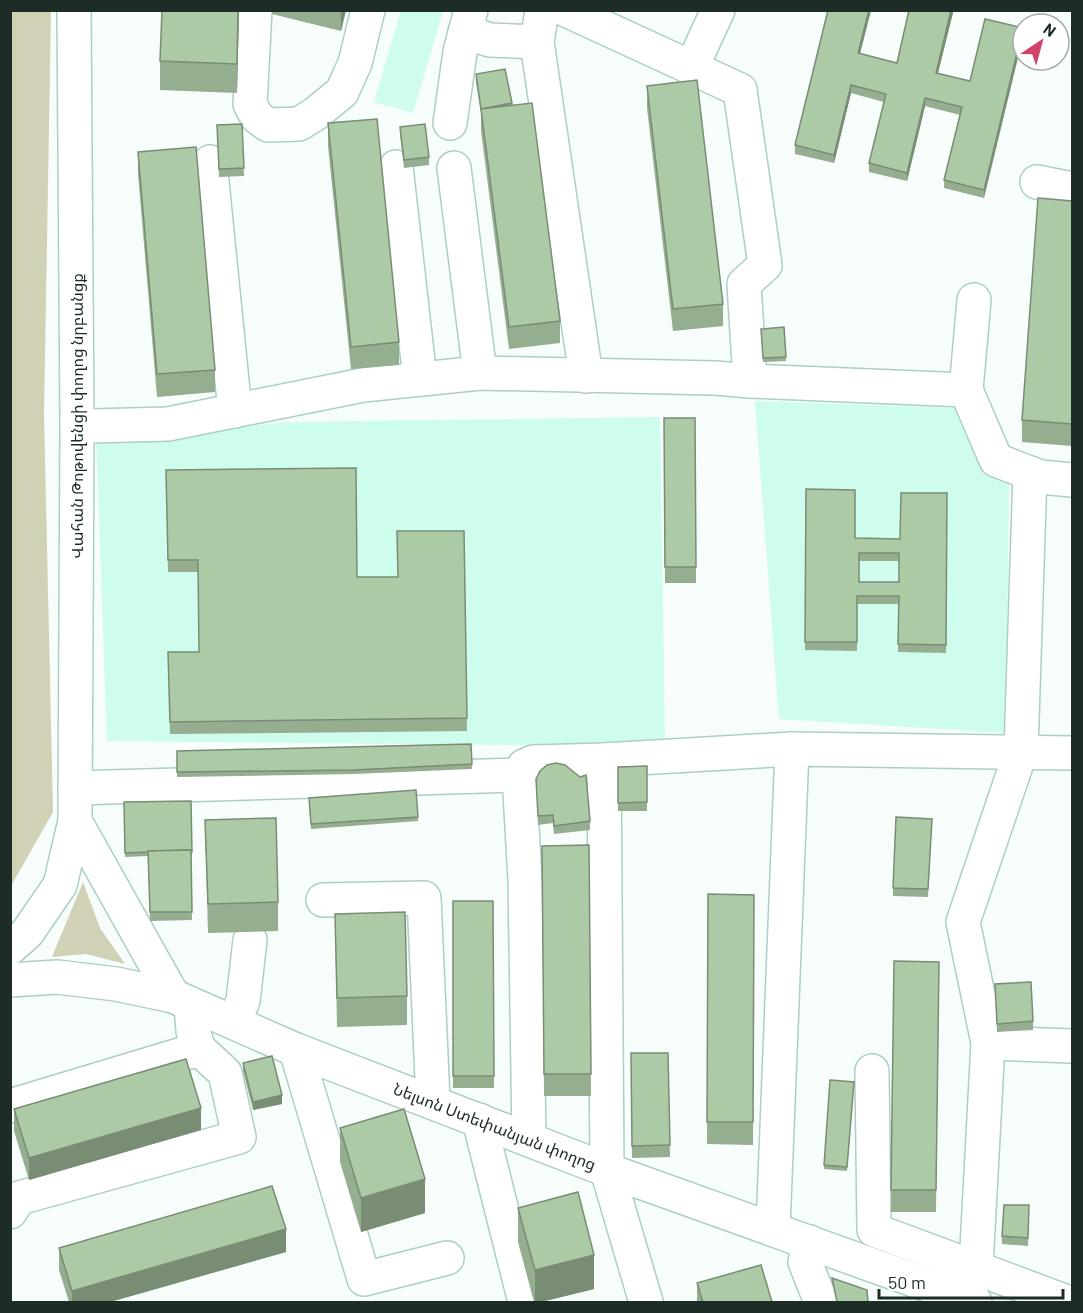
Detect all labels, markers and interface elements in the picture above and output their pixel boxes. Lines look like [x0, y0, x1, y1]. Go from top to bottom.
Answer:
north arrow [1011, 12, 1071, 72]
text: N [1040, 19, 1060, 40]
street label: Վահան Թոթովենցի փողոց նրբանցք [67, 273, 87, 559]
street label: Նելսոն Ստեփանյան փողոց [391, 1079, 599, 1174]
scale bar [879, 1262, 1064, 1300]
text: 50 m [888, 1271, 926, 1293]

